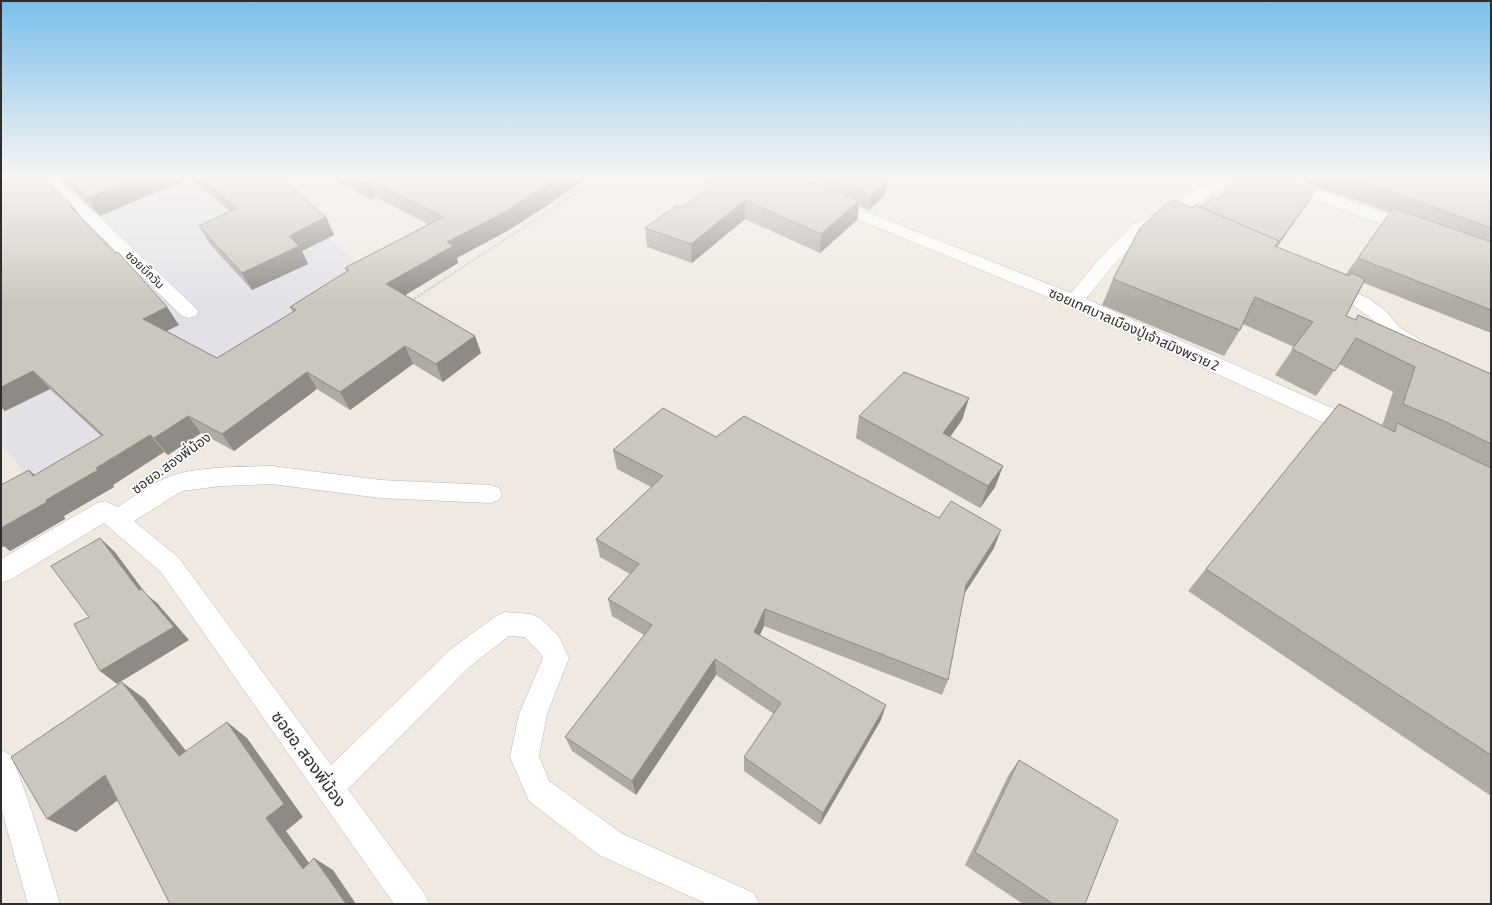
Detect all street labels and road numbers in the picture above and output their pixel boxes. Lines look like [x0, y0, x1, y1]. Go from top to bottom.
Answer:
street label: ซอยบิ๊กวัน [123, 247, 168, 292]
street label: ซอยเทศบาลเมืองปู่เจ้าสมิงพราย 2 [1046, 284, 1222, 375]
street label: ซอยอ. สองพี่น้อง [127, 427, 214, 497]
street label: ซอยอ. สองพี่น้อง [267, 706, 352, 811]

